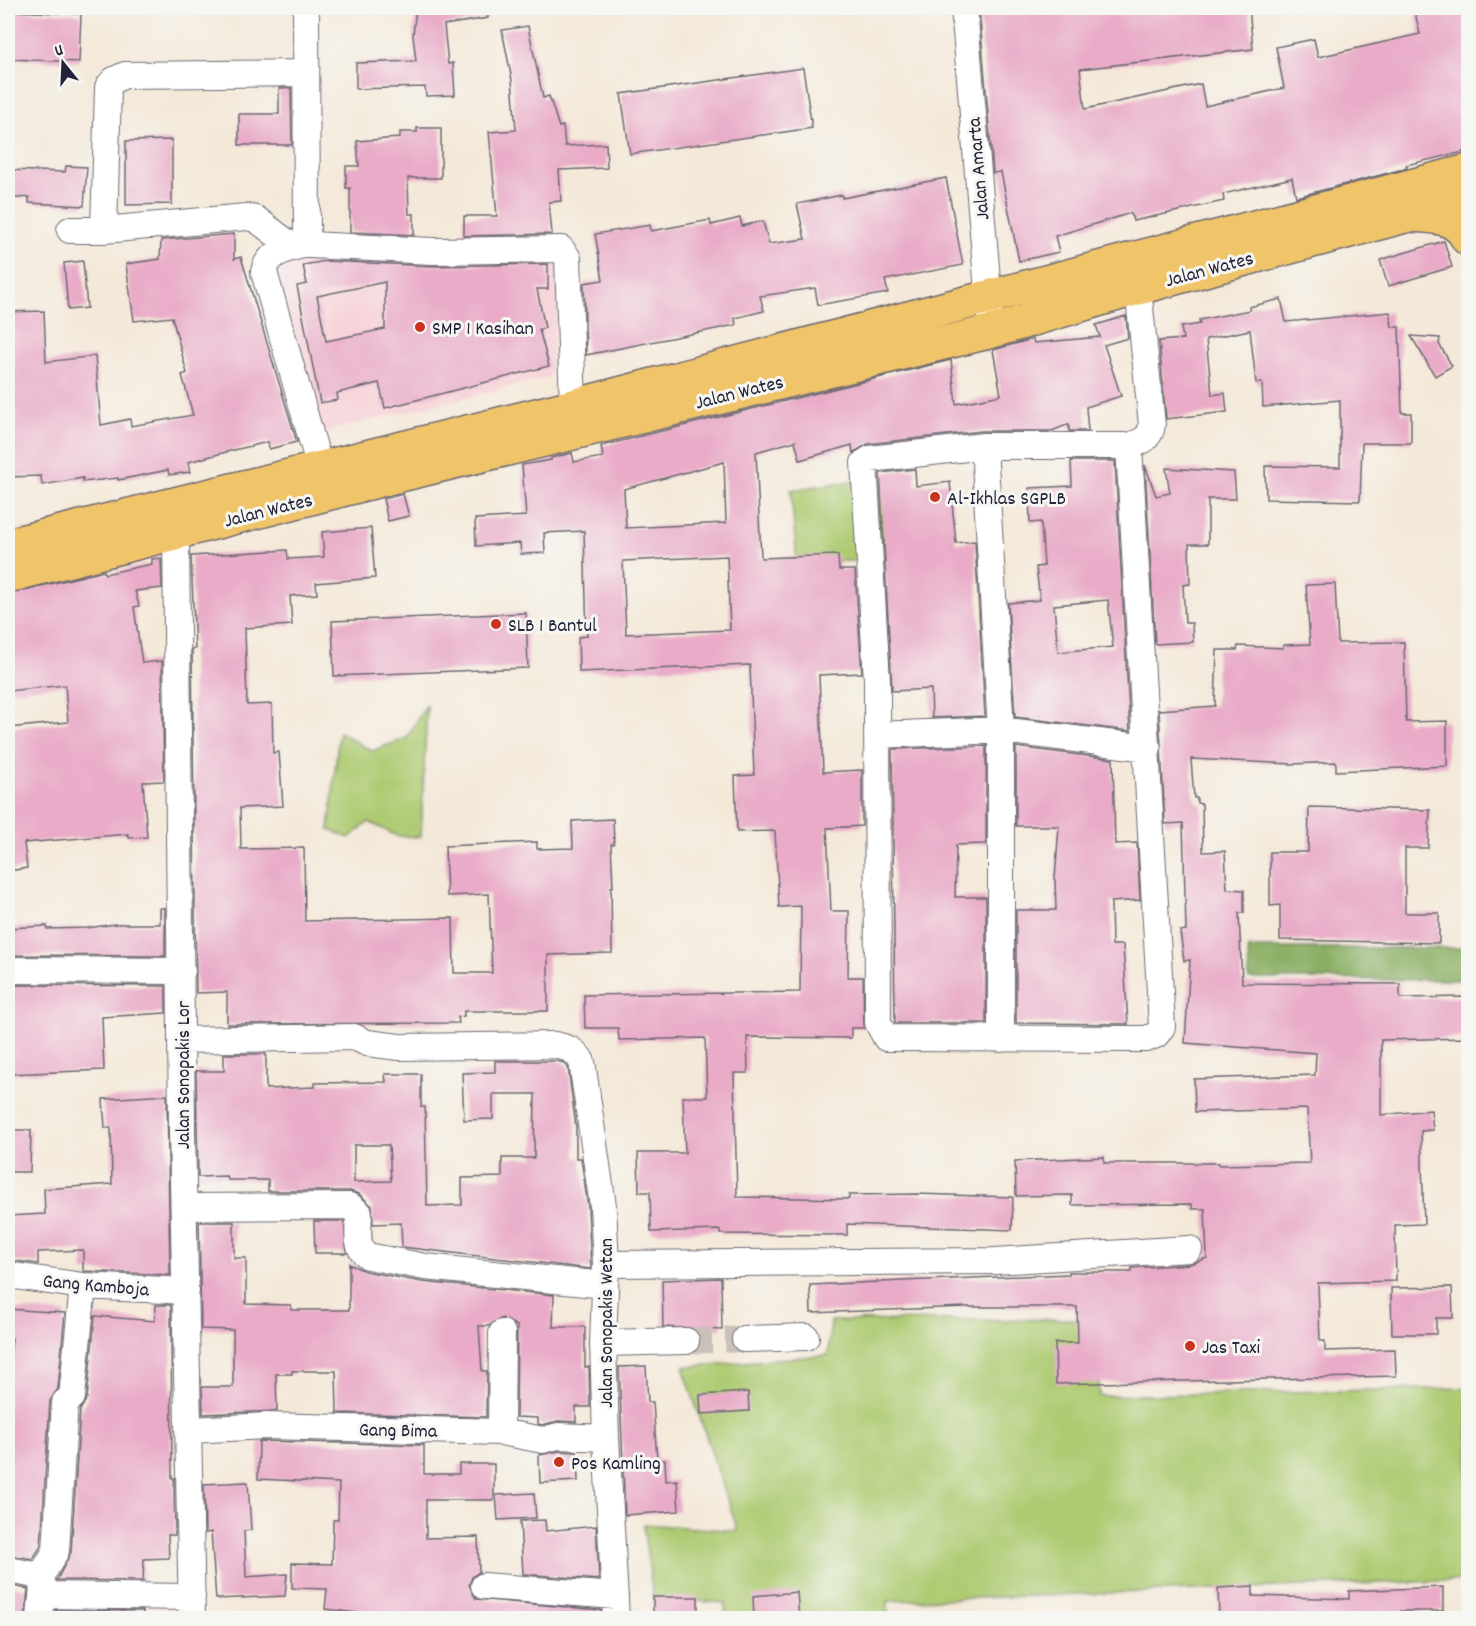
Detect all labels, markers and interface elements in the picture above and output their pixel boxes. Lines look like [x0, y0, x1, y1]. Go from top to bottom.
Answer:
north arrow [33, 33, 93, 93]
text: U [52, 39, 67, 63]
street label: Jalan Amarta [962, 116, 998, 221]
street label: Jalan Wates [1163, 246, 1257, 296]
place label: SMP 1 Kasihan [432, 316, 534, 344]
marker: SMP 1 Kasihan [413, 320, 427, 334]
street label: Jalan Wates [693, 369, 787, 418]
place label: Al-Ikhlas SGPLB [947, 486, 1066, 514]
street label: Jalan Wates [222, 487, 316, 536]
marker: Al-Ikhlas SGPLB [928, 490, 942, 504]
place label: SLB 1 Bantul [508, 613, 597, 641]
marker: SLB 1 Bantul [489, 617, 503, 631]
street label: Jalan Sonopakis Lor [171, 1000, 199, 1149]
street label: Jalan Sonopakis Wetan [594, 1238, 622, 1408]
street label: Gang Kamboja [41, 1268, 151, 1306]
place label: Jas Taxi [1202, 1335, 1260, 1363]
marker: Jas Taxi [1183, 1339, 1197, 1353]
street label: Gang Bima [359, 1417, 438, 1447]
place label: Pos Kamling [571, 1451, 661, 1479]
marker: Pos Kamling [552, 1455, 566, 1469]

